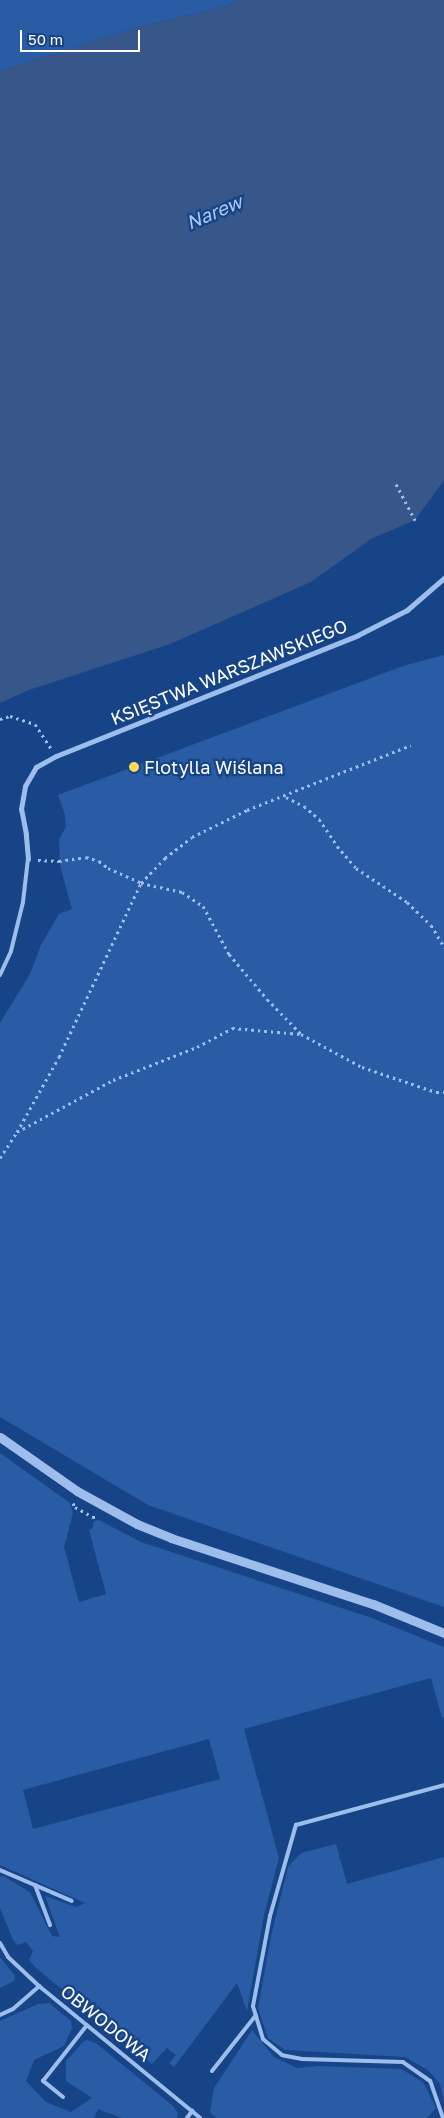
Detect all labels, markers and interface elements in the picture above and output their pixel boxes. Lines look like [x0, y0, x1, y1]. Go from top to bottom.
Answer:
scale bar [22, 20, 142, 52]
text: 50 m [28, 30, 63, 48]
water label: Narew [183, 190, 245, 234]
street label: KSIĘSTWA WARSZAWSKIEGO [108, 615, 350, 729]
place label: Flotylla Wiślana [144, 756, 284, 778]
marker: Flotylla Wiślana [128, 761, 140, 773]
street label: OBWODOWA [57, 1980, 155, 2066]

